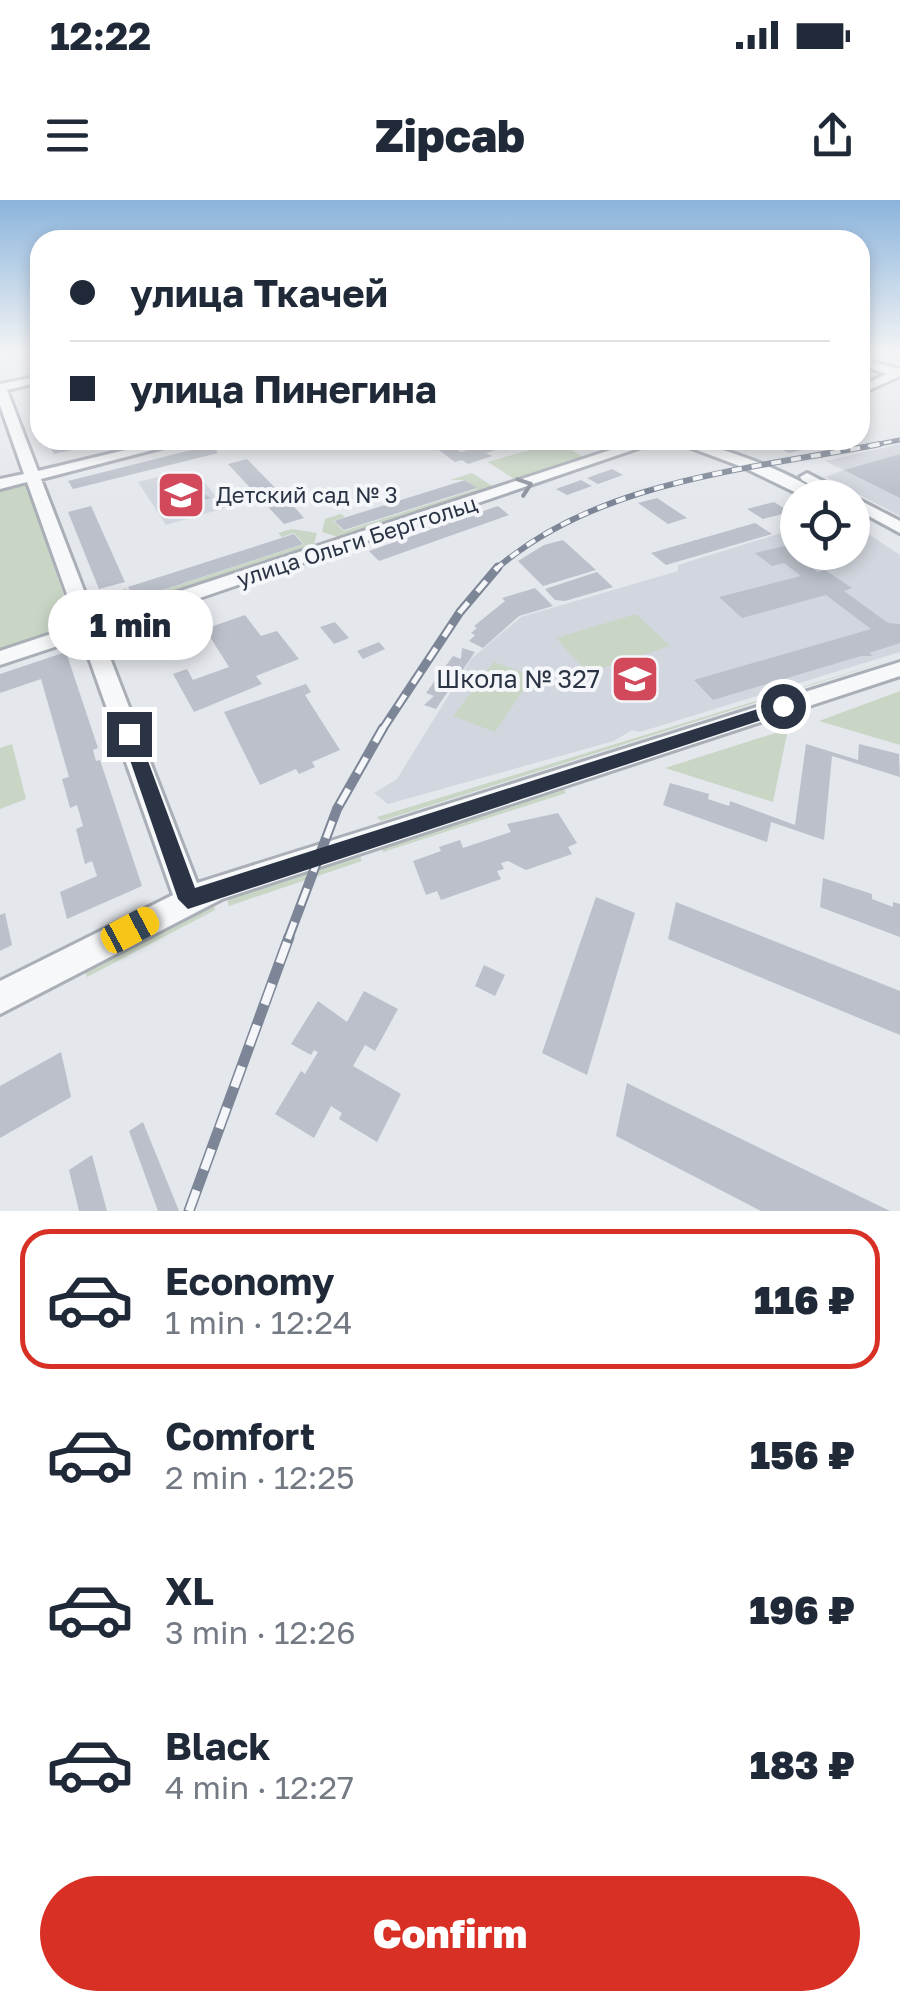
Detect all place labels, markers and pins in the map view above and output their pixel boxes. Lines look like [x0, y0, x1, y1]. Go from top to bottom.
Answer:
school or university icon: Детский сад № 3 [155, 469, 207, 521]
place label: Детский сад № 3 [216, 481, 398, 508]
school or university icon: Школа № 327 [609, 653, 661, 705]
place label: Школа № 327 [436, 663, 600, 694]

